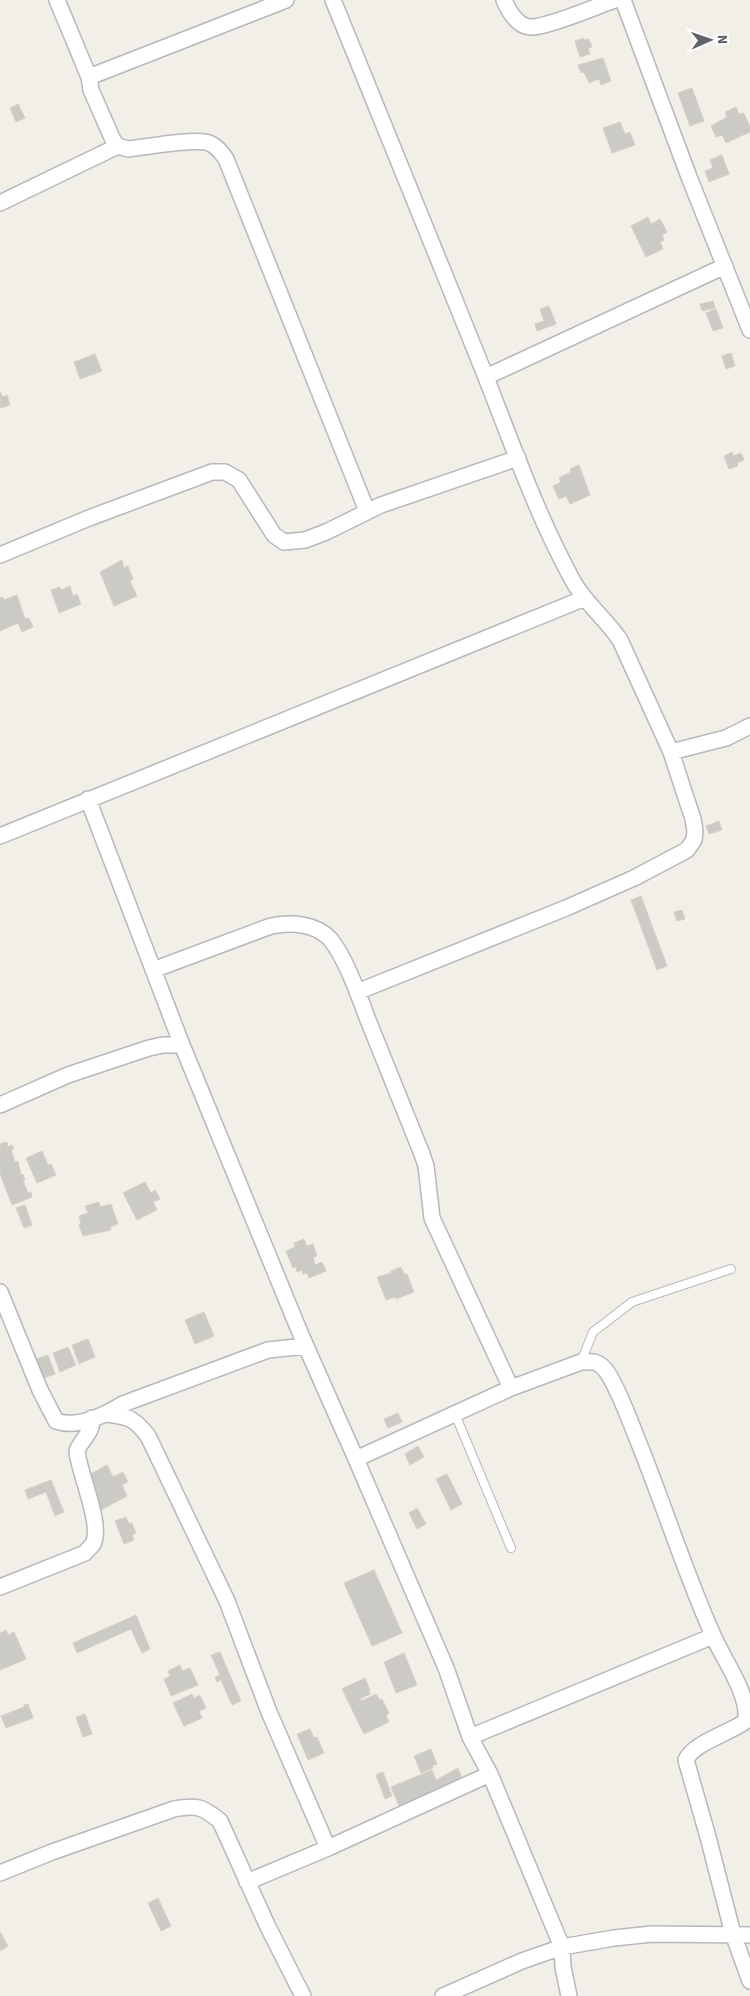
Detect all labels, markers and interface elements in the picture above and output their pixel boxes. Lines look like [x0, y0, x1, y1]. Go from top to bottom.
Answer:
north arrow [685, 15, 735, 65]
text: N [712, 35, 732, 45]

